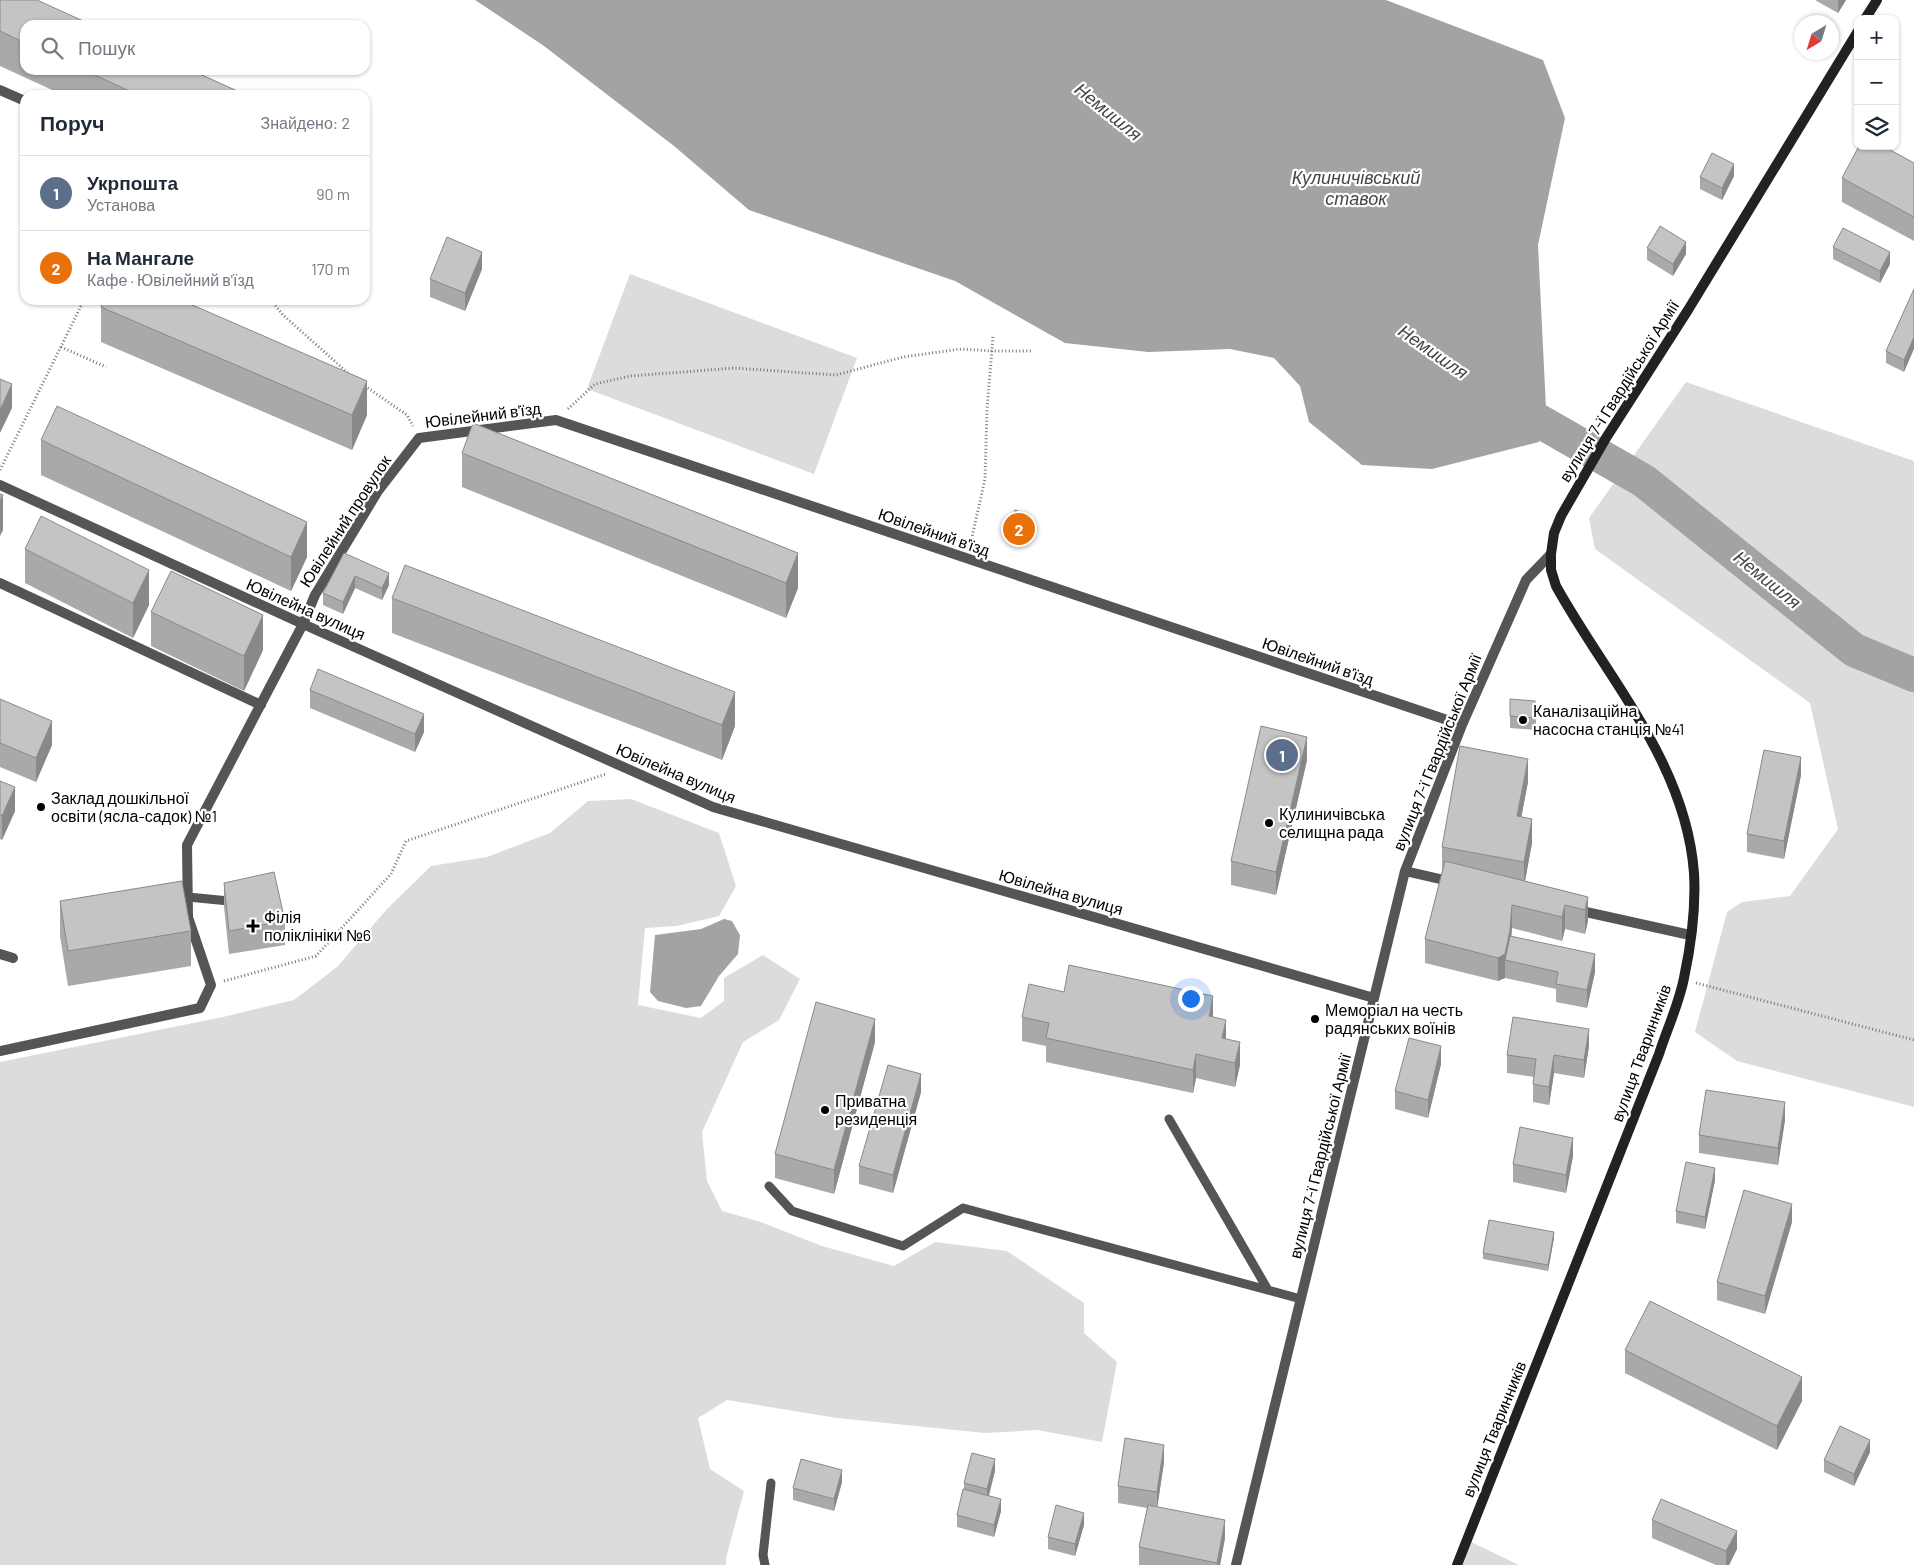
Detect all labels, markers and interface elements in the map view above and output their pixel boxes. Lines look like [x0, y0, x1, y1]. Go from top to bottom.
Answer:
north arrow [1794, 15, 1839, 60]
map controls [1854, 15, 1899, 150]
button: + [1854, 15, 1899, 60]
search box [20, 20, 370, 75]
icon: search [38, 34, 66, 62]
text: Пошук [78, 36, 135, 59]
button: − [1854, 60, 1899, 105]
water label: Немишля [1071, 78, 1147, 145]
button: layers [1854, 105, 1899, 150]
text: Поруч [40, 110, 104, 135]
text: Знайдено: 2 [260, 113, 350, 132]
water label: Кулиничівський ставок [1292, 166, 1420, 209]
text: Укрпошта [87, 171, 178, 194]
text: 1 [53, 184, 59, 203]
text: 90 m [316, 184, 350, 203]
text: Установа [87, 195, 155, 214]
text: На Мангале [87, 246, 194, 269]
text: 2 [52, 259, 60, 278]
text: 170 m [311, 259, 350, 278]
text: Кафе · Ювілейний в'їзд [87, 270, 254, 289]
street label: вулиця 7-ї Гвардійської Армії [1555, 296, 1683, 485]
water label: Немишля [1395, 319, 1473, 383]
street label: Ювілейний в'їзд [424, 398, 543, 431]
street label: Ювілейний провулок [295, 451, 395, 590]
street label: Ювілейний в'їзд [876, 504, 993, 560]
pin: 2 [1003, 510, 1035, 548]
water label: Немишля [1730, 546, 1806, 613]
street label: Ювілейна вулиця [244, 574, 369, 643]
street label: Ювілейний в'їзд [1260, 633, 1377, 689]
street label: вулиця 7-ї Гвардійської Армії [1388, 650, 1485, 853]
place label: Каналізаційна насосна станція №41 [1533, 701, 1684, 738]
marker: Каналізаційна насосна станція №41 [1517, 714, 1529, 726]
pin: 1 [1266, 736, 1298, 774]
street label: Ювілейна вулиця [613, 739, 739, 806]
place label: Заклад дошкільної освіти (ясла-садок) №1 [51, 788, 217, 825]
marker: Заклад дошкільної освіти (ясла-садок) №1 [35, 801, 47, 813]
place label: Кулиничівська селищна рада [1279, 804, 1385, 841]
marker: Кулиничівська селищна рада [1263, 817, 1275, 829]
street label: Ювілейна вулиця [997, 865, 1125, 918]
place label: Філія поліклініки №6 [264, 907, 371, 944]
marker: Філія поліклініки №6 [246, 919, 260, 933]
street label: вулиця Тваринників [1607, 982, 1674, 1124]
your location [1178, 986, 1204, 1012]
place label: Меморіал на честь радянських воїнів [1325, 1000, 1463, 1037]
marker: Меморіал на честь радянських воїнів [1309, 1013, 1321, 1025]
street label: вулиця 7-ї Гвардійської Армії [1285, 1051, 1354, 1260]
place label: Приватна резиденція [835, 1091, 917, 1128]
marker: Приватна резиденція [819, 1104, 831, 1116]
street label: вулиця Тваринників [1458, 1358, 1529, 1500]

